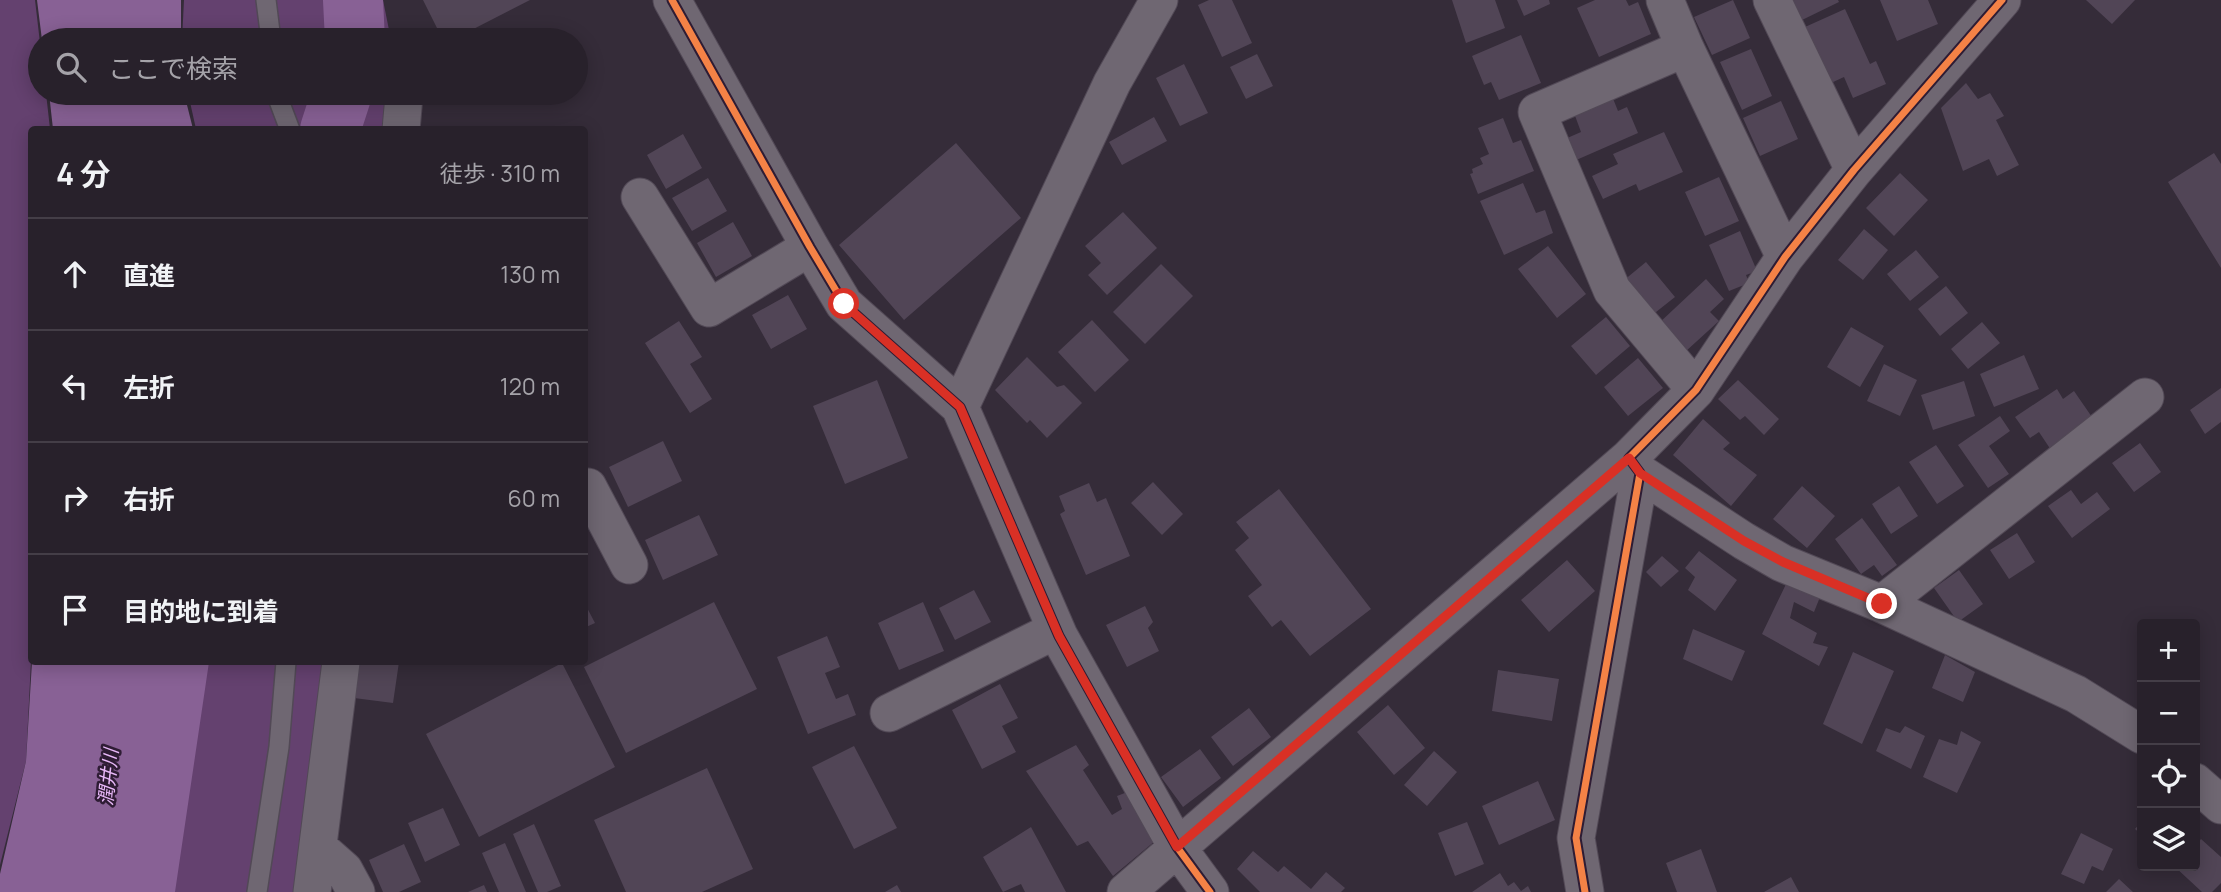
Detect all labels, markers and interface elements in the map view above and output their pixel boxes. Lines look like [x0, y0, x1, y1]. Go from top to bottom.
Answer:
search box [28, 28, 588, 105]
icon: search [52, 48, 90, 86]
text: ここで検索 [108, 50, 238, 86]
text: 4 分 [56, 153, 110, 194]
text: 徒歩 · 310 m [440, 157, 560, 189]
icon: ahead [56, 255, 94, 293]
text: 直進 [123, 257, 175, 293]
text: 130 m [500, 258, 560, 290]
route start [828, 288, 859, 319]
icon: left [56, 367, 94, 405]
text: 左折 [123, 369, 175, 405]
text: 120 m [500, 370, 560, 402]
icon: right [56, 479, 94, 517]
text: 右折 [123, 481, 175, 517]
text: 60 m [508, 482, 560, 514]
route end [1866, 588, 1897, 619]
icon: arrive [56, 591, 94, 629]
text: 目的地に到着 [123, 593, 279, 629]
map controls [2137, 619, 2200, 871]
button: + [2137, 619, 2200, 682]
button: − [2137, 682, 2200, 745]
water label: 潤井川 [92, 745, 124, 807]
button: locate [2137, 745, 2200, 808]
button: layers [2137, 808, 2200, 871]

